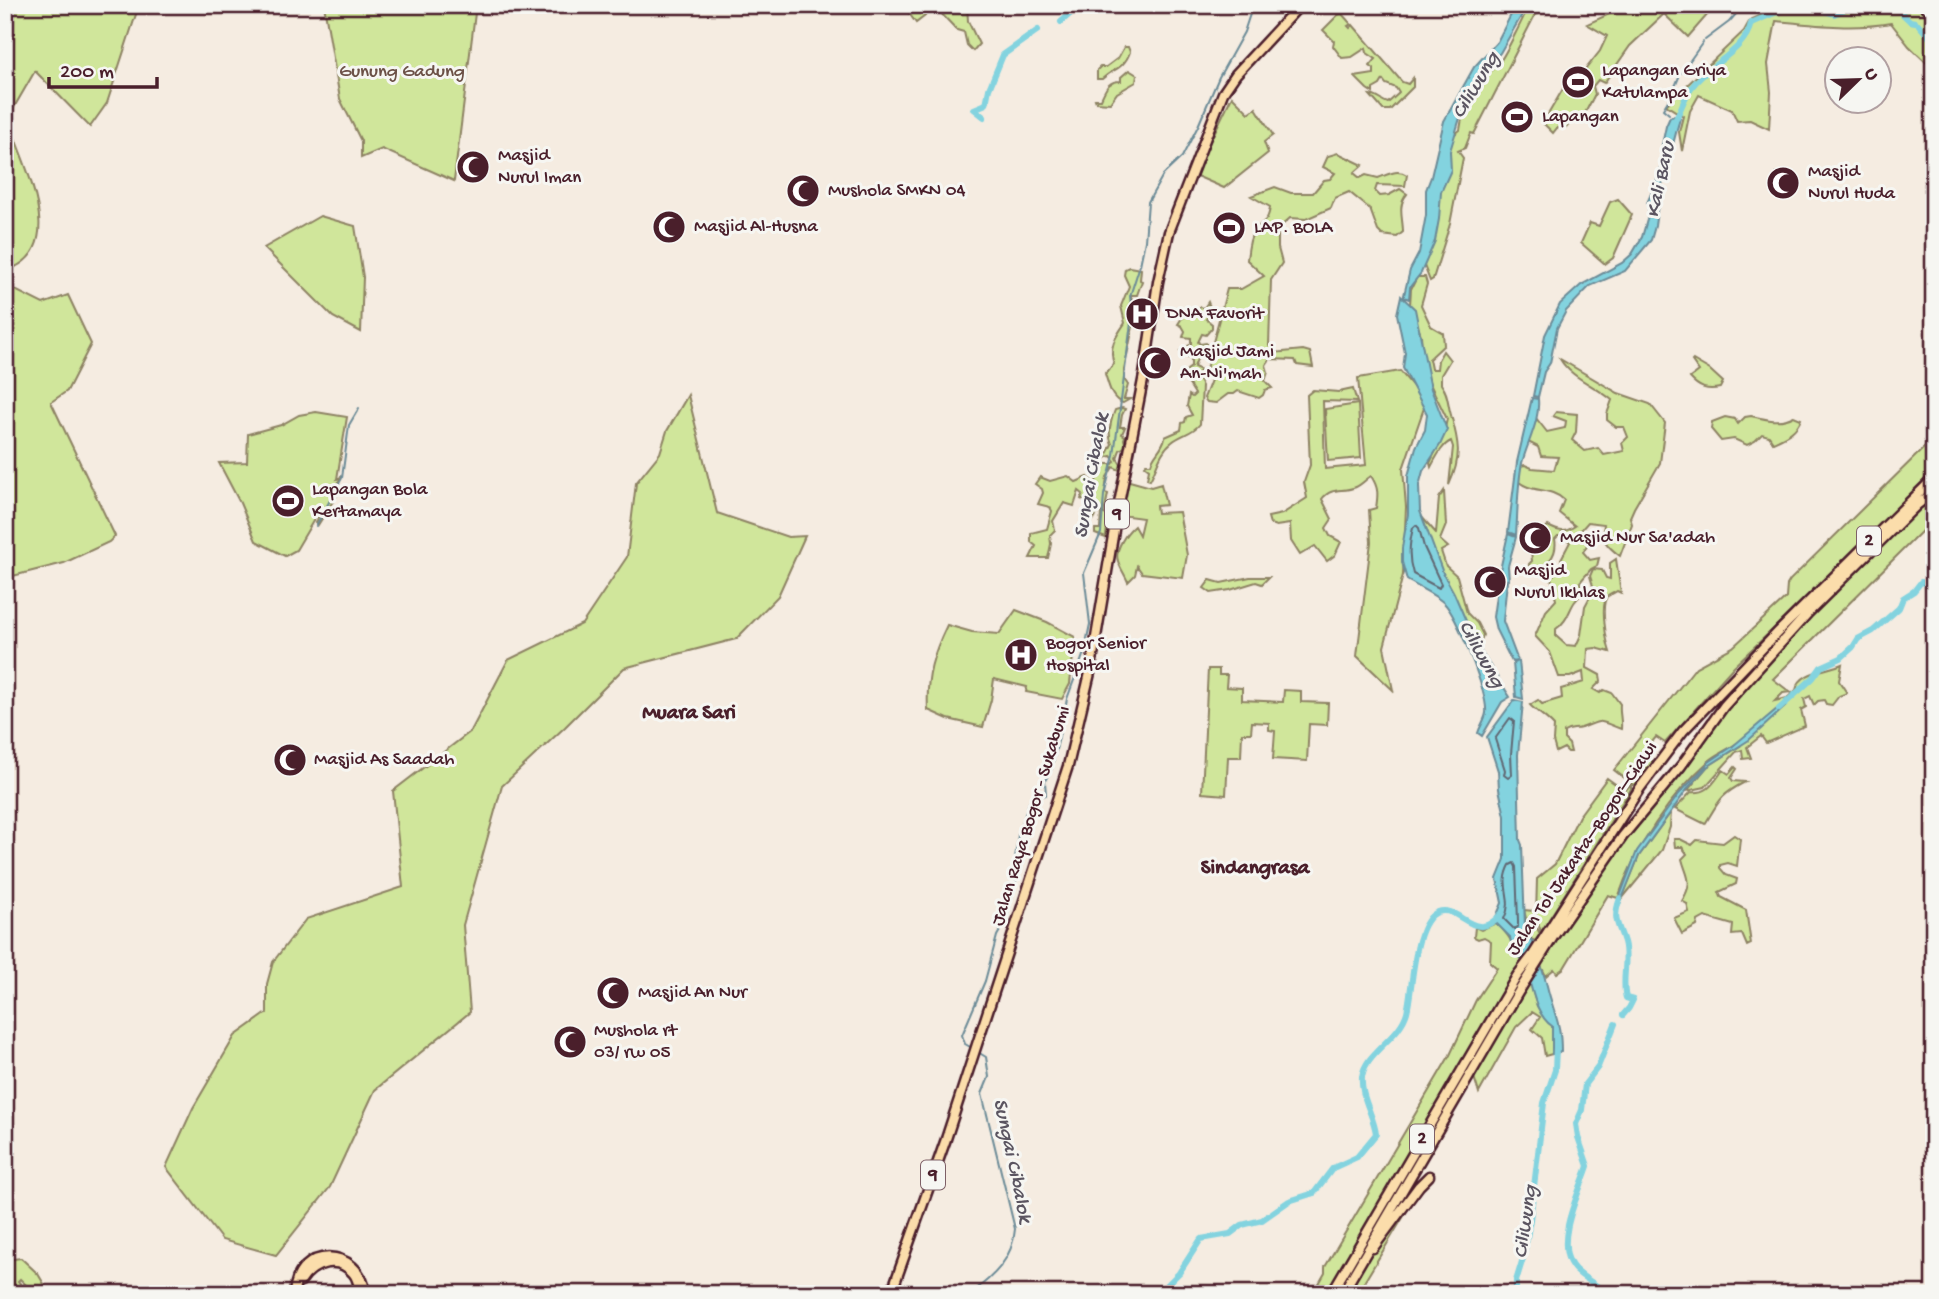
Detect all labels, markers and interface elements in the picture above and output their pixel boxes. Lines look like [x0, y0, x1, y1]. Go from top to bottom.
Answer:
scale bar [49, 46, 158, 90]
water label: Ciliwung [1447, 46, 1508, 124]
north arrow [1824, 46, 1894, 116]
place label: Lapangan Griya Katulampa [1602, 60, 1727, 105]
text: 200 m [60, 61, 114, 86]
park label: Gunung Gadung [339, 61, 465, 84]
sports icon: Lapangan Griya Katulampa [1559, 63, 1597, 101]
text: U [1858, 65, 1883, 84]
sports icon: Lapangan [1498, 98, 1536, 136]
place label: Lapangan [1542, 106, 1619, 129]
water label: Kali Baru [1642, 138, 1683, 220]
place label: Masjid Nurul Iman [498, 145, 581, 190]
mosque icon: Masjid Nurul Iman [454, 148, 492, 186]
place label: Masjid Nurul Huda [1808, 161, 1897, 206]
mosque icon: Masjid Nurul Huda [1764, 164, 1802, 202]
mosque icon: Mushola SMKN 04 [784, 172, 822, 210]
place label: Mushola SMKN 04 [828, 180, 966, 203]
mosque icon: Masjid Al-Husna [650, 208, 688, 246]
sports icon: LAP. BOLA [1210, 209, 1248, 247]
place label: Masjid Al-Husna [694, 216, 819, 239]
place label: LAP. BOLA [1254, 217, 1334, 240]
hospital icon: DNA Favorit [1123, 295, 1161, 333]
place label: DNA Favorit [1164, 303, 1266, 326]
place label: Masjid Jami An-Ni'mah [1180, 341, 1274, 386]
mosque icon: Masjid Jami An-Ni'mah [1136, 344, 1174, 382]
water label: Sungai Cibalok [1070, 409, 1117, 540]
place label: Lapangan Bola Kertamaya [312, 479, 429, 524]
sports icon: Lapangan Bola Kertamaya [269, 482, 307, 520]
road number: 9 [1105, 500, 1129, 528]
mosque icon: Masjid Nur Sa'adah [1516, 519, 1554, 557]
road number: 2 [1857, 526, 1881, 556]
place label: Masjid Nur Sa'adah [1560, 527, 1715, 550]
place label: Masjid Nurul Ikhlas [1514, 560, 1606, 605]
mosque icon: Masjid Nurul Ikhlas [1471, 563, 1509, 601]
water label: Ciliwung [1451, 617, 1510, 695]
place label: Bogor Senior Hospital [1045, 633, 1148, 678]
hospital icon: Bogor Senior Hospital [1002, 636, 1040, 674]
district label: Muara Sari [642, 702, 736, 727]
street label: Jalan Raya Bogor - Sukabumi [988, 703, 1076, 929]
street label: Jalan Tol Jakarta–Bogor–Ciawi [1503, 738, 1663, 960]
mosque icon: Masjid As Saadah [271, 741, 309, 779]
place label: Masjid As Saadah [314, 749, 455, 772]
district label: Sindangrasa [1201, 857, 1311, 882]
mosque icon: Masjid An Nur [594, 974, 632, 1012]
place label: Masjid An Nur [638, 982, 749, 1005]
place label: Mushola rt 03/ rw 05 [594, 1020, 679, 1065]
mosque icon: Mushola rt 03/ rw 05 [551, 1023, 589, 1061]
water label: Sungai Cibalok [986, 1097, 1037, 1228]
road number: 2 [1410, 1124, 1434, 1154]
road number: 9 [921, 1160, 945, 1190]
water label: Ciliwung [1510, 1182, 1545, 1260]

